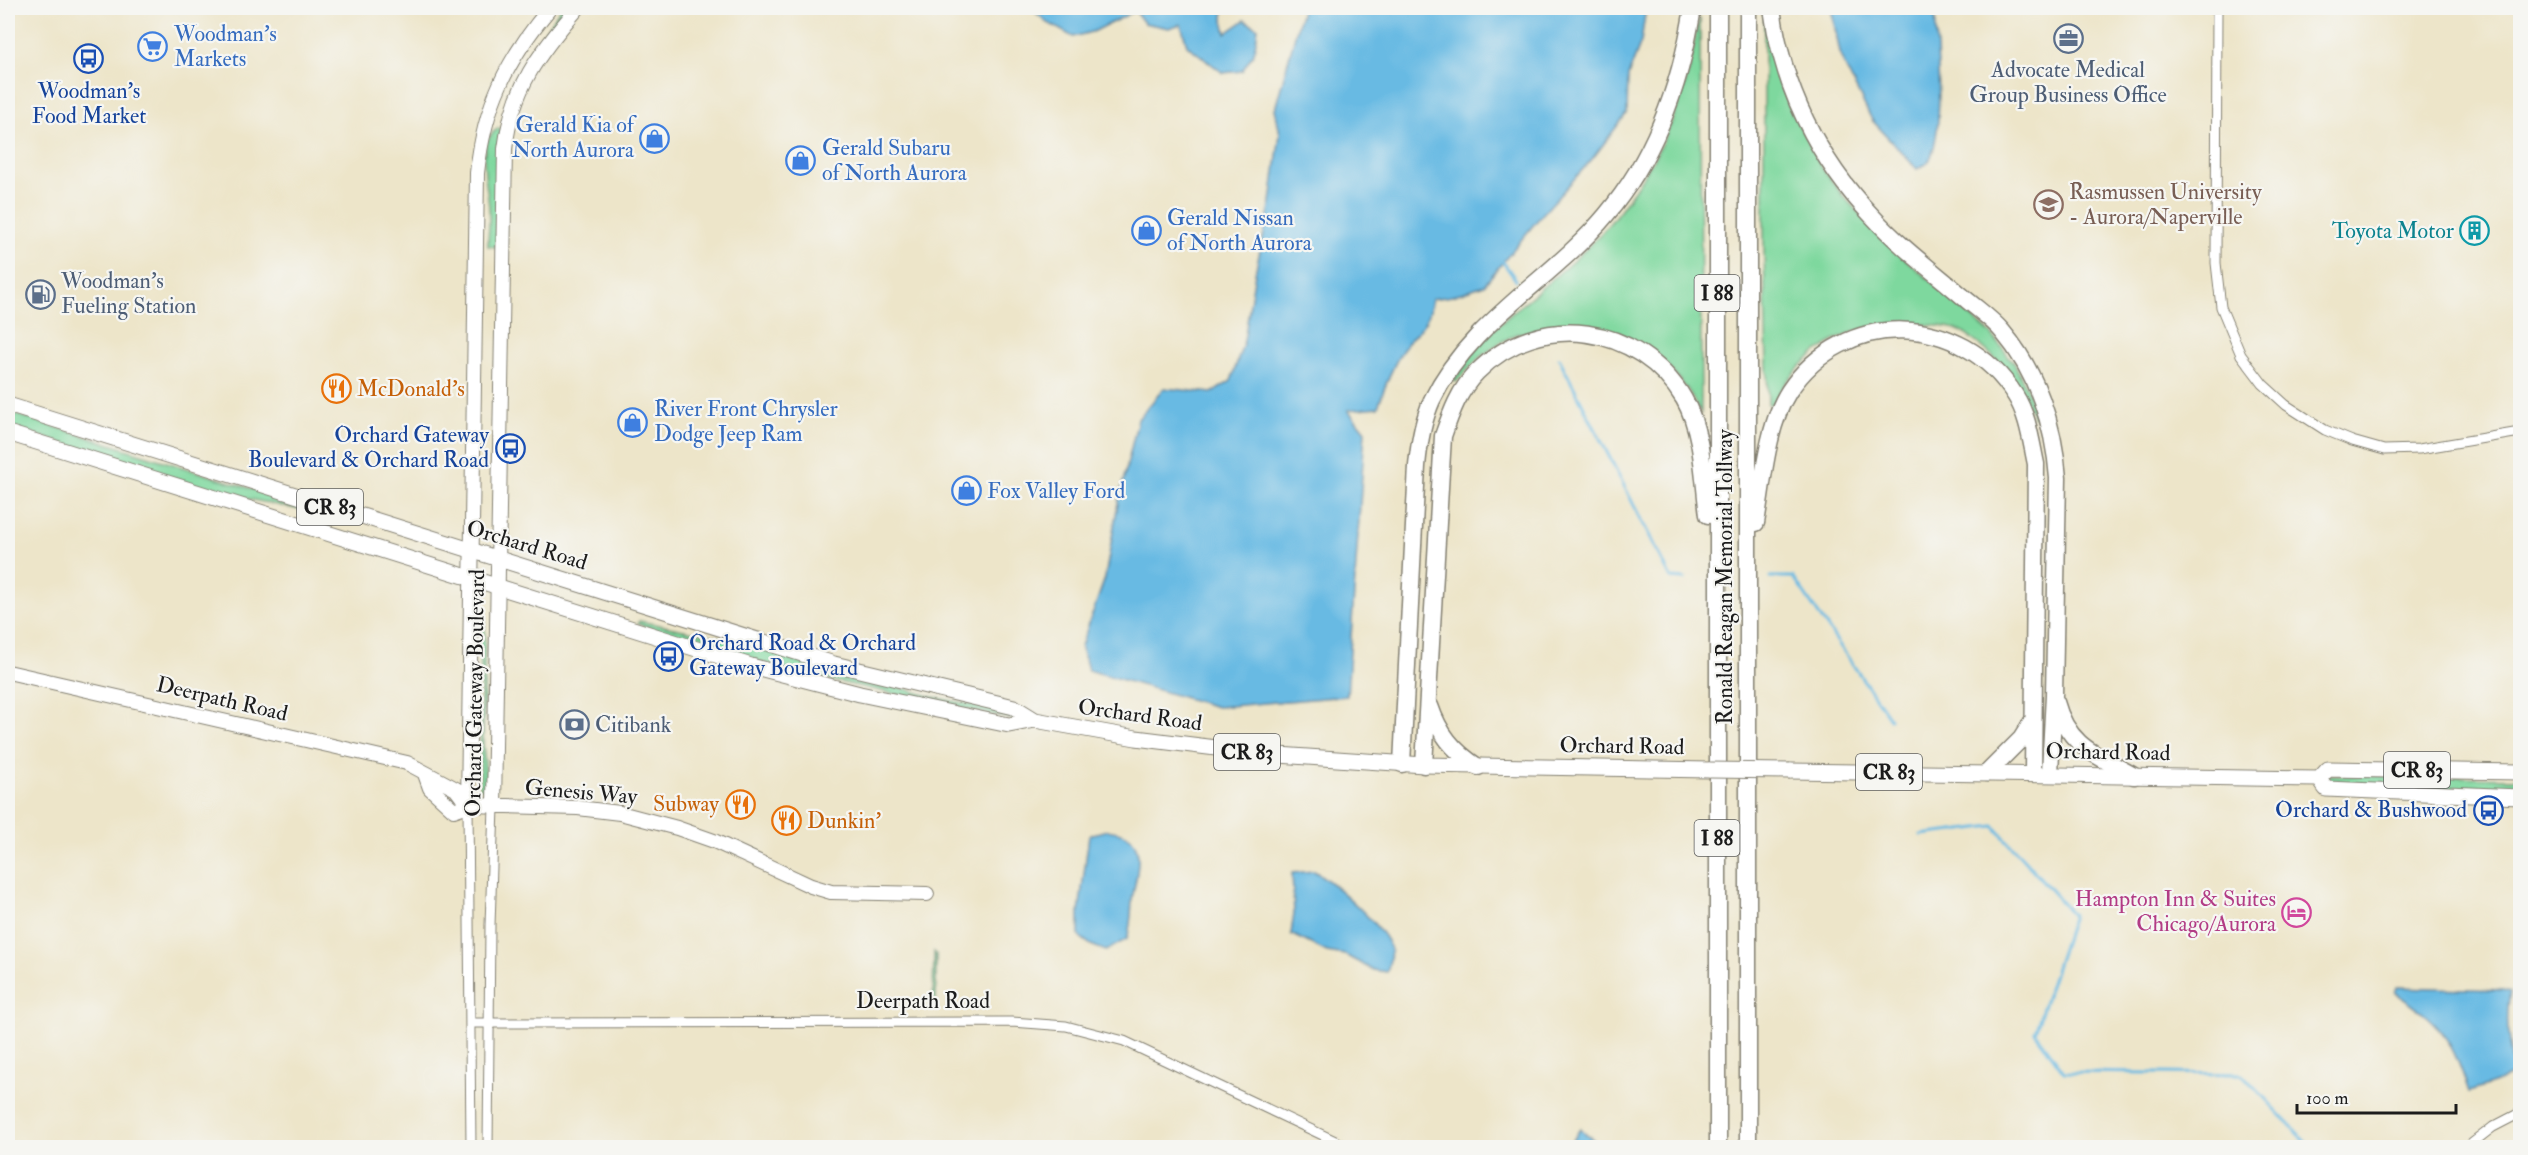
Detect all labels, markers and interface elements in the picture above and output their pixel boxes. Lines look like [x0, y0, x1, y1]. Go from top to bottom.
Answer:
place label: Woodman's Markets [173, 20, 277, 73]
office icon: Advocate Medical Group Business Office [2052, 22, 2084, 54]
supermarket icon: Woodman's Markets [137, 31, 169, 63]
bus stop icon: Woodman's Food Market [73, 43, 105, 75]
place label: Advocate Medical Group Business Office [1969, 56, 2167, 110]
place label: Woodman's Food Market [32, 77, 146, 130]
place label: Gerald Kia of North Aurora [512, 111, 637, 164]
shop icon: Gerald Kia of North Aurora [639, 122, 671, 154]
place label: Gerald Subaru of North Aurora [822, 134, 968, 187]
shop icon: Gerald Subaru of North Aurora [785, 145, 817, 177]
place label: Rasmussen University - Aurora/Naperville [2069, 178, 2262, 232]
school or university icon: Rasmussen University - Aurora/Naperville [2032, 189, 2064, 221]
place label: Gerald Nissan of North Aurora [1167, 204, 1313, 257]
shop icon: Gerald Nissan of North Aurora [1130, 215, 1162, 247]
building icon: Toyota Motor [2459, 215, 2491, 247]
place label: Toyota Motor [2332, 217, 2455, 245]
place label: Woodman's Fueling Station [60, 267, 196, 320]
road number: I 88 [1694, 275, 1740, 311]
fuel station icon: Woodman's Fueling Station [24, 278, 56, 310]
restaurant icon: McDonald's [320, 373, 352, 405]
place label: McDonald's [357, 375, 465, 403]
place label: River Front Chrysler Dodge Jeep Ram [654, 395, 839, 449]
shop icon: River Front Chrysler Dodge Jeep Ram [617, 406, 649, 438]
place label: Orchard Gateway Boulevard & Orchard Road [248, 421, 489, 474]
street label: Ronald Reagan Memorial Tollway [1711, 429, 1739, 725]
bus stop icon: Orchard Gateway Boulevard & Orchard Road [494, 432, 526, 464]
shop icon: Fox Valley Ford [950, 475, 982, 507]
place label: Fox Valley Ford [987, 477, 1125, 505]
road number: CR 83 [297, 489, 363, 525]
street label: Orchard Road [463, 513, 591, 577]
street label: Orchard Gateway Boulevard [459, 569, 491, 817]
place label: Orchard Road & Orchard Gateway Boulevard [689, 629, 916, 682]
bus stop icon: Orchard Road & Orchard Gateway Boulevard [652, 640, 684, 672]
street label: Deerpath Road [153, 670, 291, 729]
street label: Orchard Road [1076, 692, 1204, 738]
bank icon: Citibank [558, 709, 590, 741]
place label: Citibank [595, 711, 672, 739]
street label: Orchard Road [1559, 731, 1685, 761]
road number: CR 83 [1214, 734, 1280, 770]
street label: Orchard Road [2045, 737, 2171, 767]
road number: CR 83 [2384, 752, 2450, 788]
road number: CR 83 [1856, 754, 1922, 790]
street label: Genesis Way [524, 773, 639, 811]
restaurant icon: Subway [724, 788, 756, 820]
place label: Subway [653, 790, 719, 818]
bus stop icon: Orchard & Bushwood [2472, 794, 2504, 826]
place label: Orchard & Bushwood [2275, 796, 2467, 824]
restaurant icon: Dunkin' [770, 805, 802, 837]
place label: Dunkin' [807, 807, 881, 835]
road number: I 88 [1694, 820, 1740, 856]
place label: Hampton Inn & Suites Chicago/Aurora [2075, 885, 2277, 938]
hotel icon: Hampton Inn & Suites Chicago/Aurora [2281, 896, 2313, 928]
street label: Deerpath Road [856, 987, 990, 1016]
scale bar [2297, 1077, 2456, 1115]
text: 100 m [2306, 1087, 2349, 1110]

